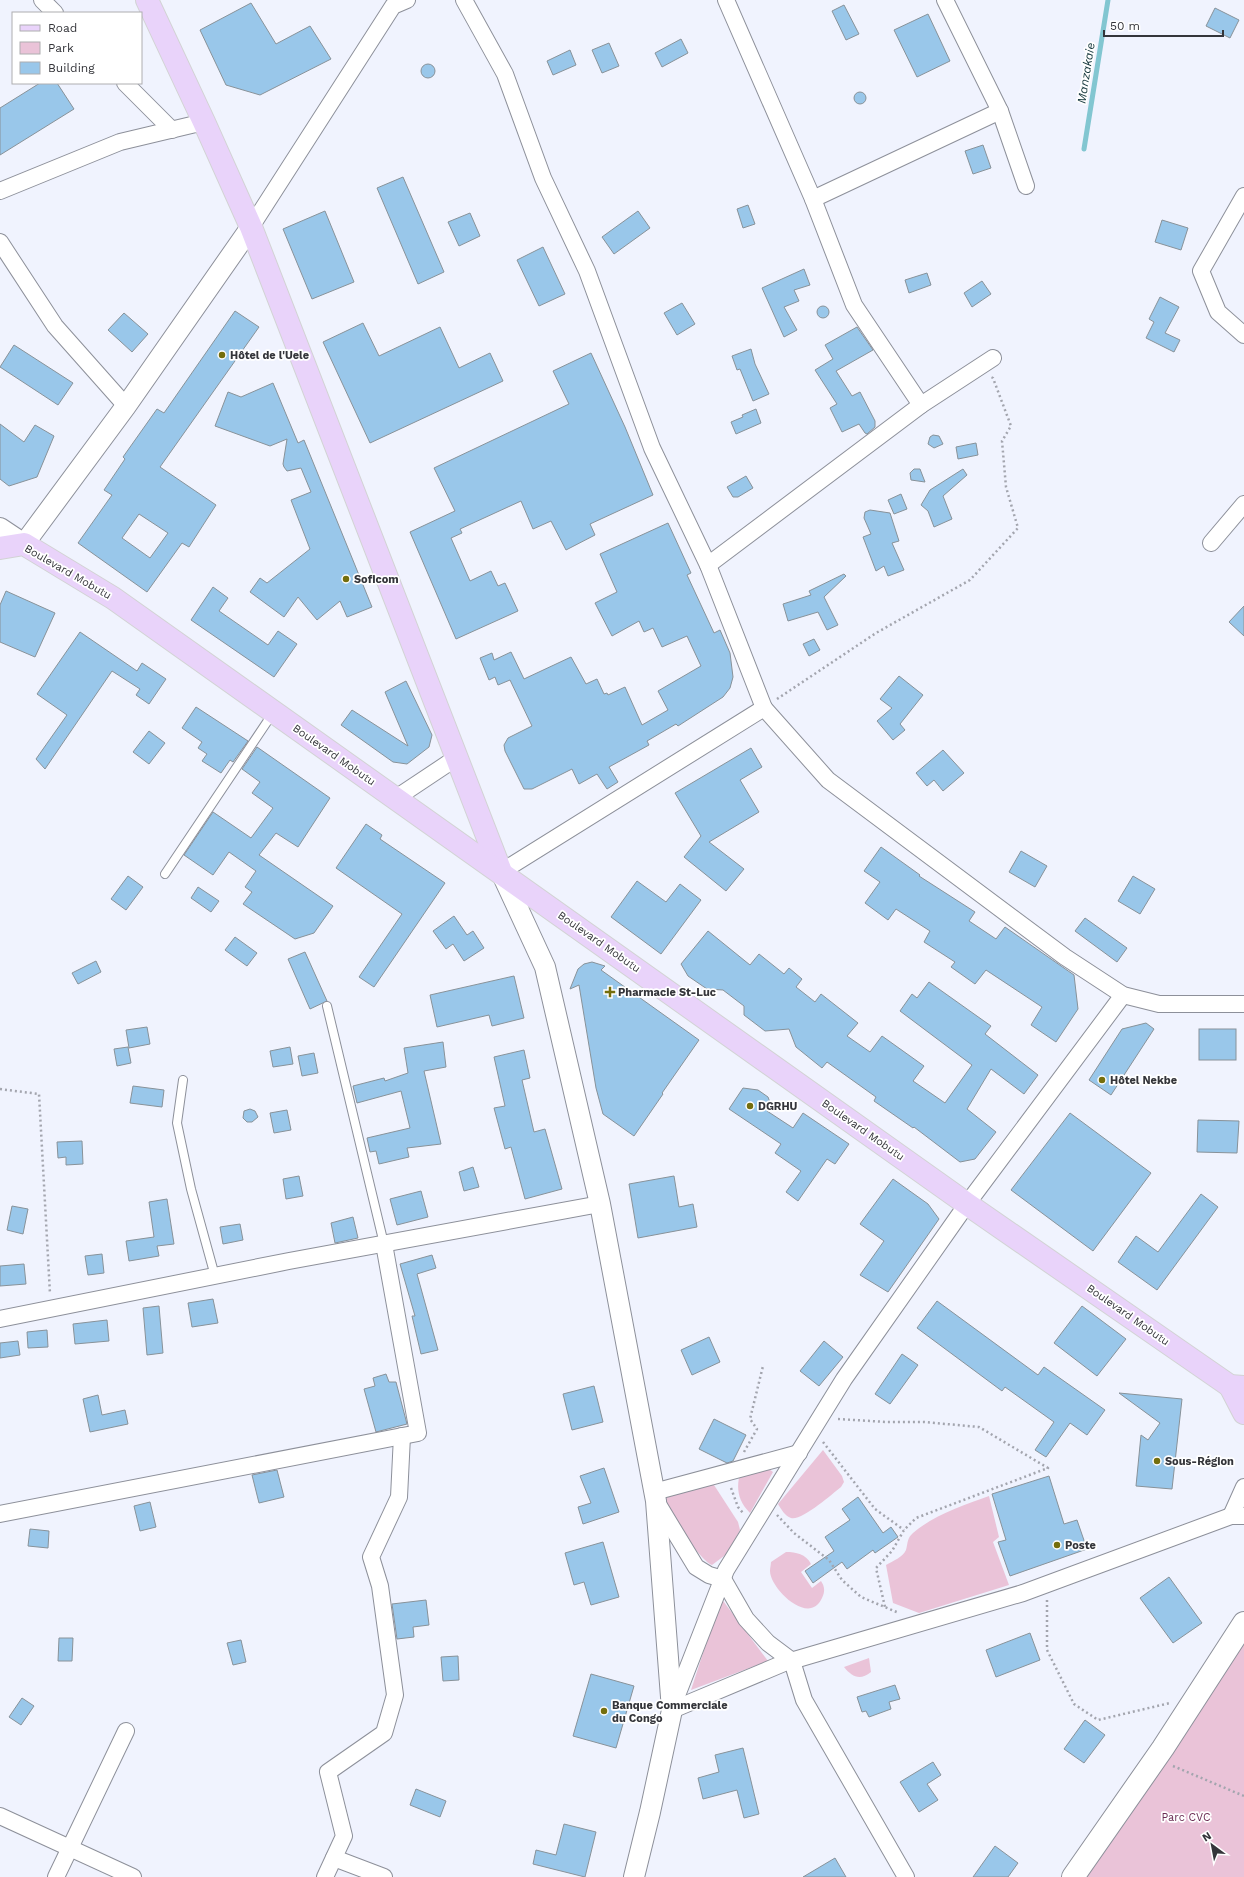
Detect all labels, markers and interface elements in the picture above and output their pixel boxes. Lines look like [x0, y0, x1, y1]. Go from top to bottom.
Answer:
legend [12, 12, 142, 84]
scale bar [1104, 12, 1223, 38]
text: 50 m [1110, 19, 1140, 33]
text: Road [48, 21, 77, 35]
text: Park [48, 41, 74, 55]
water label: Manzakaie [1074, 41, 1098, 104]
text: Building [48, 61, 95, 75]
place label: Hôtel de l'Uele [230, 349, 309, 362]
marker: Hôtel de l'Uele [217, 350, 227, 360]
street label: Boulevard Mobutu [22, 542, 114, 602]
place label: Soficom [354, 573, 399, 586]
marker: Soficom [341, 574, 351, 584]
street label: Boulevard Mobutu [290, 722, 378, 788]
street label: Boulevard Mobutu [555, 909, 643, 975]
place label: Pharmacie St-Luc [618, 986, 716, 999]
marker: Pharmacie St-Luc [605, 987, 615, 997]
place label: Hôtel Nekbe [1110, 1074, 1177, 1087]
marker: Hôtel Nekbe [1097, 1075, 1107, 1085]
street label: Boulevard Mobutu [819, 1097, 907, 1163]
place label: DGRHU [758, 1100, 798, 1113]
marker: DGRHU [745, 1101, 755, 1111]
street label: Boulevard Mobutu [1084, 1282, 1172, 1348]
place label: Sous-Région [1165, 1455, 1234, 1468]
marker: Sous-Région [1152, 1456, 1162, 1466]
place label: Poste [1065, 1539, 1096, 1552]
marker: Poste [1052, 1540, 1062, 1550]
place label: Banque Commerciale du Congo [612, 1699, 728, 1725]
marker: Banque Commerciale du Congo [599, 1706, 609, 1716]
park label: Parc CVC [1161, 1811, 1211, 1824]
north arrow [1192, 1825, 1232, 1865]
text: N [1200, 1829, 1214, 1845]

